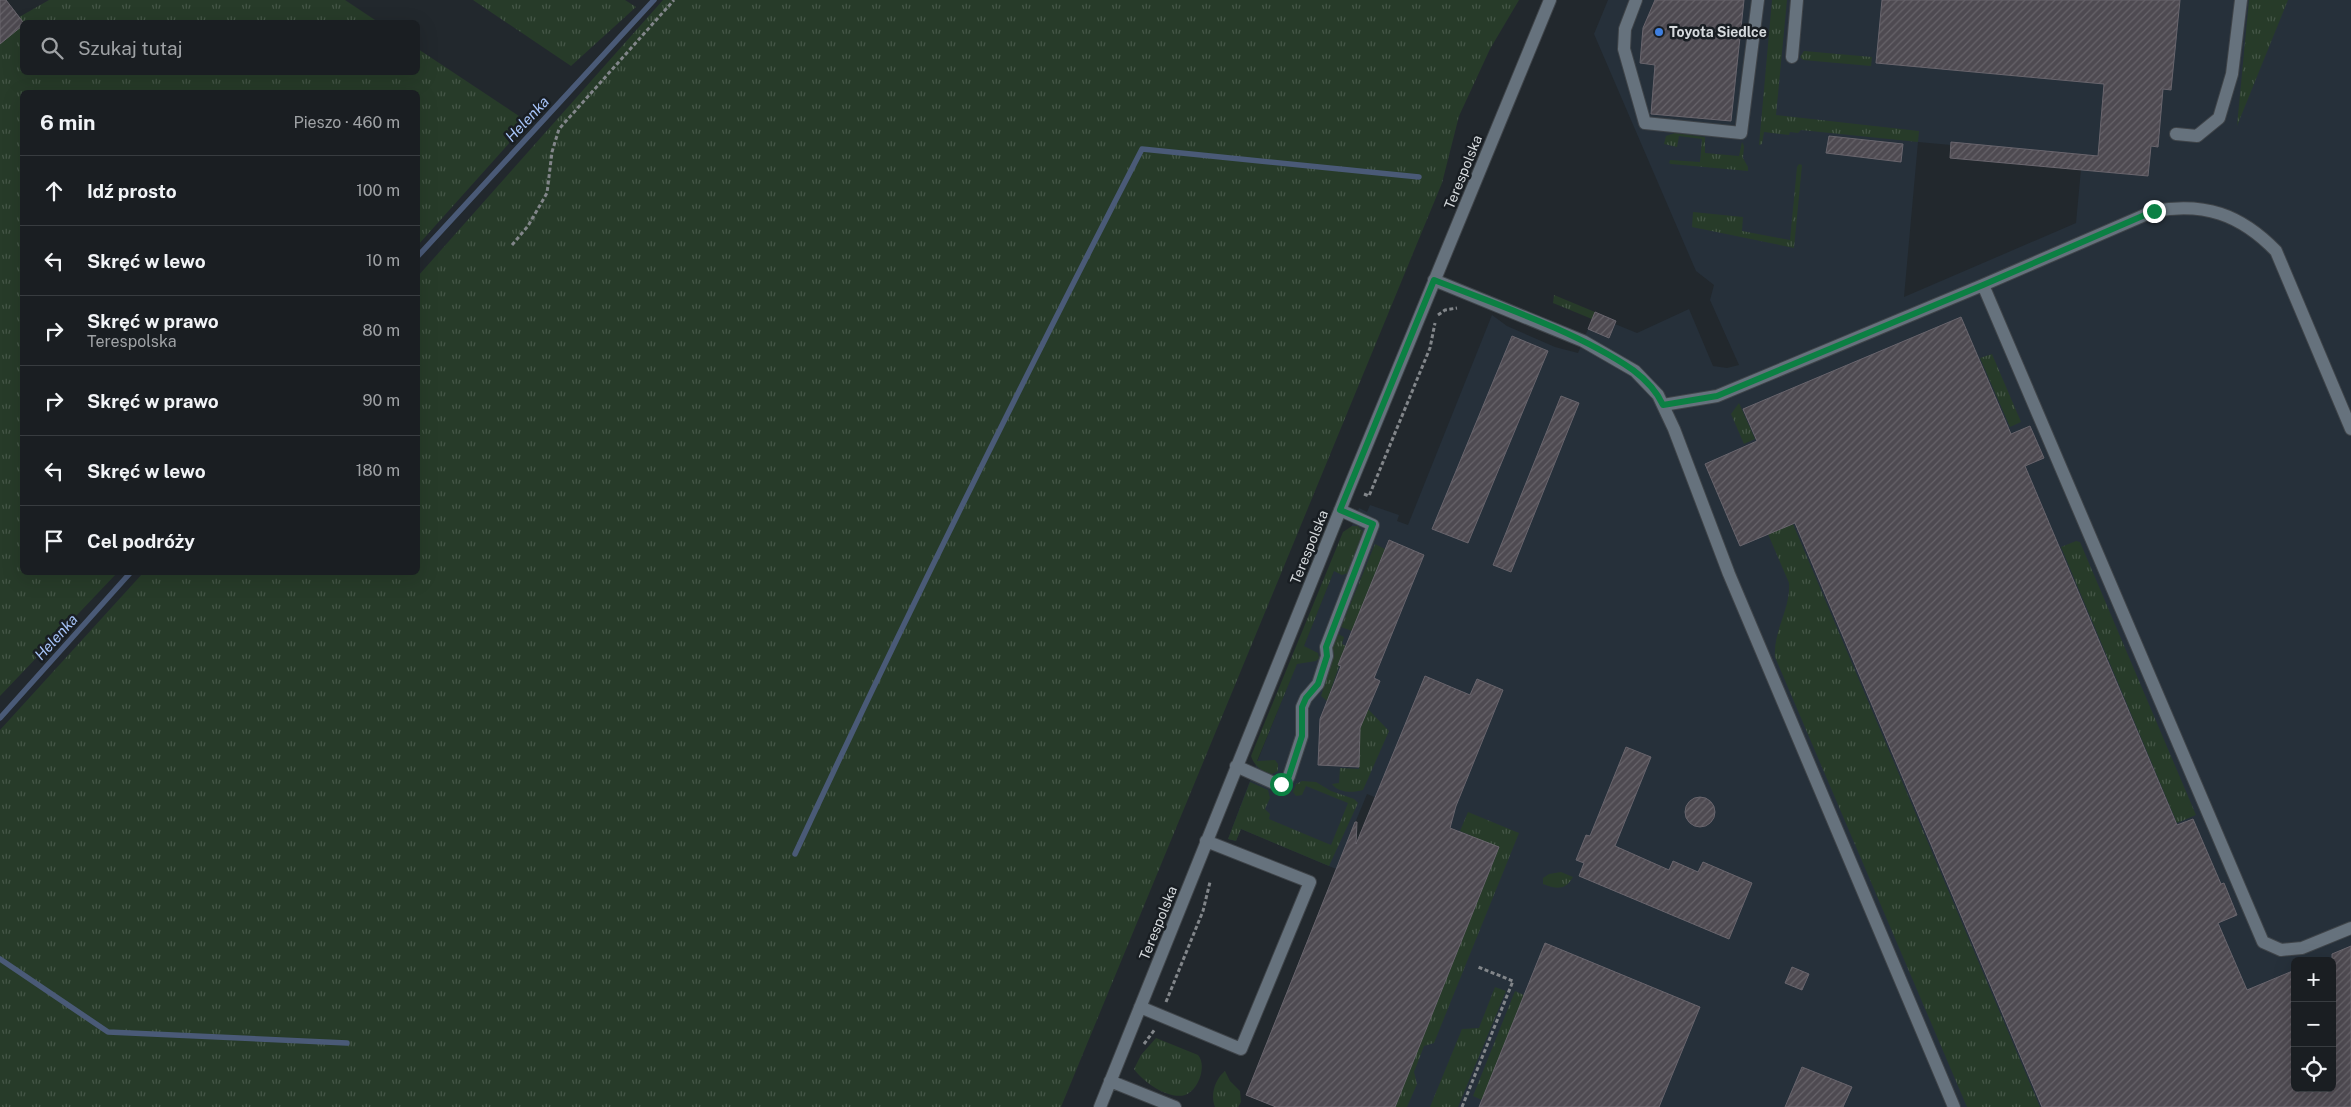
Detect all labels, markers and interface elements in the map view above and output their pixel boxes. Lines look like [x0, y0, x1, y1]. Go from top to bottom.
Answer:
search box [20, 20, 420, 75]
place label: Toyota Siedlce [1669, 24, 1767, 40]
marker: Toyota Siedlce [1653, 26, 1665, 38]
icon: search [38, 34, 66, 62]
text: Szukaj tutaj [78, 37, 183, 59]
water label: Helenka [502, 93, 552, 145]
text: 6 min [40, 110, 96, 135]
text: Pieszo · 460 m [293, 113, 400, 132]
street label: Terespolska [1441, 133, 1485, 211]
icon: ahead [40, 177, 68, 205]
text: Idź prosto [87, 180, 177, 202]
text: 100 m [356, 181, 400, 200]
route end [2143, 200, 2166, 223]
icon: left [40, 247, 68, 275]
text: Skręć w lewo [87, 250, 206, 272]
text: 10 m [366, 251, 400, 270]
text: Skręć w prawo [87, 310, 219, 332]
icon: right [40, 317, 68, 345]
text: 80 m [362, 321, 400, 340]
text: Terespolska [87, 332, 177, 351]
icon: right [40, 387, 68, 415]
text: Skręć w prawo [87, 390, 219, 412]
text: 90 m [363, 391, 400, 410]
icon: left [40, 457, 68, 485]
text: Skręć w lewo [87, 460, 206, 482]
text: 180 m [356, 461, 400, 480]
street label: Terespolska [1287, 508, 1331, 586]
icon: arrive [40, 527, 68, 555]
text: Cel podróży [87, 530, 195, 552]
water label: Helenka [31, 611, 81, 663]
route start [1270, 773, 1293, 796]
street label: Terespolska [1136, 884, 1180, 962]
map controls [2291, 957, 2336, 1092]
button: + [2291, 957, 2336, 1002]
button: − [2291, 1002, 2336, 1047]
button: locate [2291, 1047, 2336, 1092]

